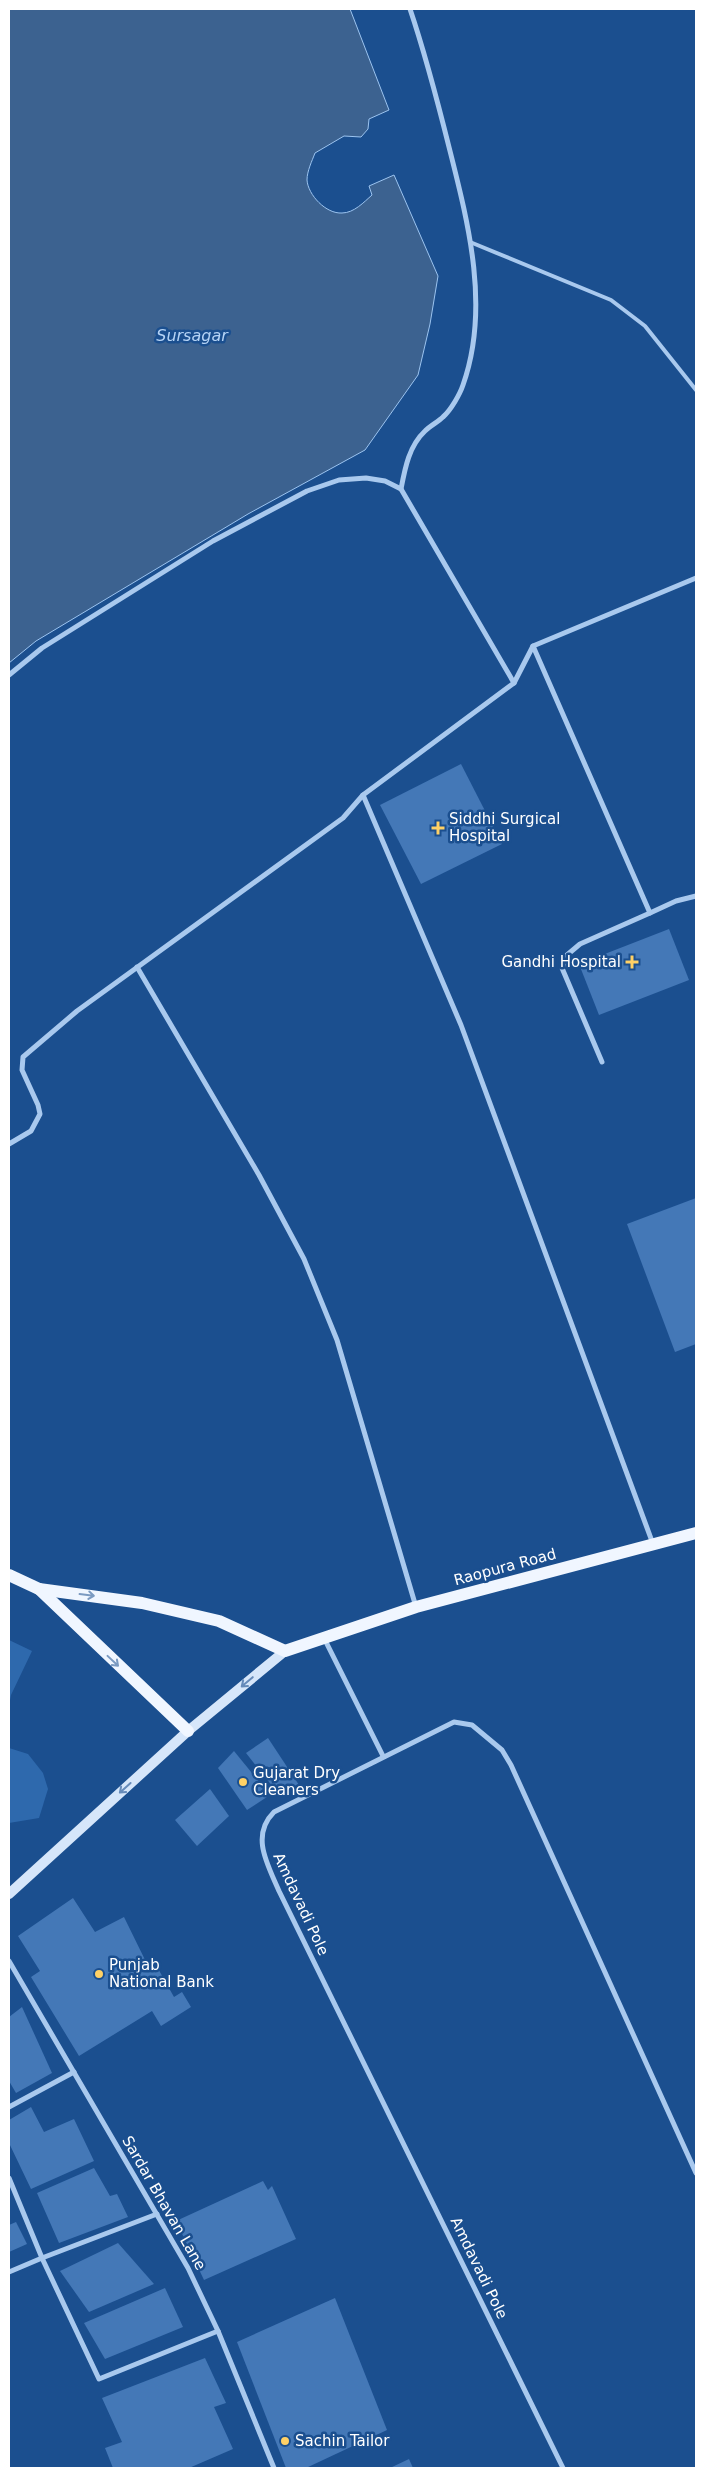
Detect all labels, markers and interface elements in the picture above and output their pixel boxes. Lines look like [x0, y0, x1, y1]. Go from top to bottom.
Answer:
water label: Sursagar [156, 326, 229, 345]
place label: Siddhi Surgical Hospital [449, 810, 560, 845]
marker: Siddhi Surgical Hospital [431, 821, 445, 835]
place label: Gandhi Hospital [502, 953, 621, 971]
marker: Gandhi Hospital [625, 955, 639, 969]
street label: Raopura Road [452, 1545, 558, 1589]
one-way arrow [79, 1591, 95, 1601]
one-way arrow [107, 1655, 119, 1667]
one-way arrow [241, 1676, 254, 1687]
place label: Gujarat Dry Cleaners [253, 1764, 340, 1799]
marker: Gujarat Dry Cleaners [237, 1776, 249, 1788]
one-way arrow [118, 1783, 131, 1794]
street label: Amdavadi Pole [269, 1850, 333, 1958]
place label: Punjab National Bank [109, 1956, 214, 1991]
marker: Punjab National Bank [93, 1968, 105, 1980]
street label: Sardar Bhavan Lane [118, 2133, 210, 2273]
street label: Amdavadi Pole [447, 2214, 511, 2322]
place label: Sachin Tailor [295, 2432, 390, 2450]
marker: Sachin Tailor [279, 2435, 291, 2447]

